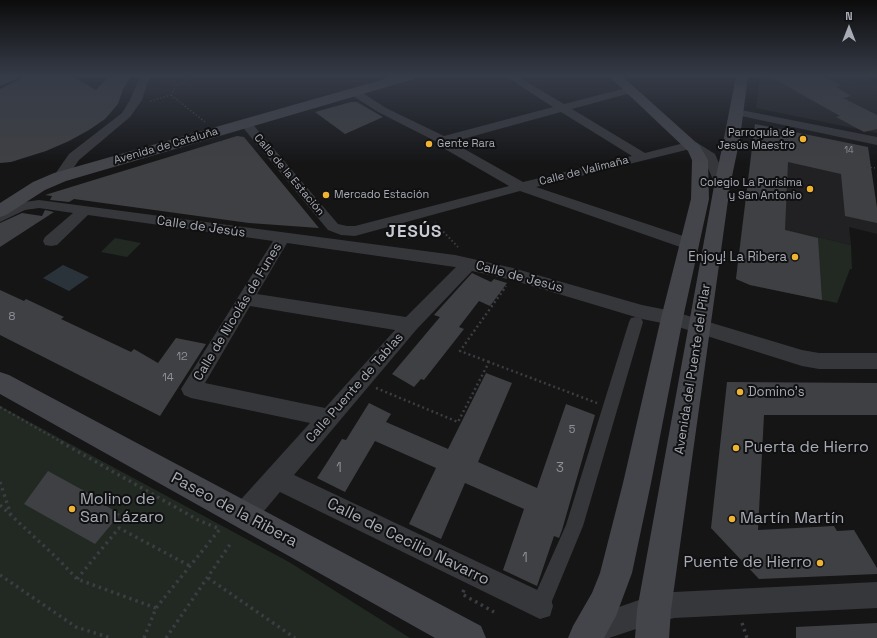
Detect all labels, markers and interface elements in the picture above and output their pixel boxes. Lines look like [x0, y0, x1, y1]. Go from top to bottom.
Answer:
north arrow [829, 8, 869, 48]
text: N [845, 9, 853, 23]
street label: Avenida de Cataluña [112, 125, 220, 167]
place label: Parroquia de Jesús Maestro [717, 126, 795, 152]
street label: Calle de la Estación [251, 132, 327, 218]
marker: Parroquia de Jesús Maestro [798, 134, 808, 144]
place label: Gente Rara [437, 137, 495, 151]
marker: Gente Rara [424, 139, 434, 149]
house number: 14 [844, 146, 854, 156]
street label: Calle de Valimaña [538, 154, 630, 188]
place label: Colegio La Purísima y San Antonio [700, 176, 802, 202]
marker: Colegio La Purísima y San Antonio [805, 184, 815, 194]
place label: Mercado Estación [334, 188, 429, 202]
marker: Mercado Estación [321, 190, 331, 200]
street label: Calle de Jesús [156, 213, 246, 241]
district label: JESÚS [386, 222, 442, 242]
street label: Calle de Nicolás de Funes [191, 240, 285, 384]
place label: Enjoy! La Ribera [688, 249, 787, 265]
marker: Enjoy! La Ribera [790, 252, 800, 262]
street label: Calle de Jesús [474, 258, 564, 296]
street label: Avenida del Puente del Pilar [672, 283, 714, 455]
house number: 8 [9, 310, 15, 324]
street label: Calle Puente de Tablas [303, 330, 407, 446]
house number: 12 [176, 350, 188, 364]
house number: 14 [162, 371, 174, 385]
place label: Domino's [748, 384, 805, 400]
marker: Domino's [735, 387, 745, 397]
house number: 5 [569, 423, 575, 437]
place label: Puerta de Hierro [744, 438, 869, 458]
marker: Puerta de Hierro [731, 443, 741, 453]
house number: 1 [336, 460, 342, 476]
house number: 3 [556, 460, 564, 476]
street label: Paseo de la Ribera [168, 469, 300, 551]
place label: Molino de San Lázaro [80, 490, 164, 528]
street label: Calle de Cecilio Navarro [324, 494, 492, 590]
marker: Molino de San Lázaro [67, 504, 77, 514]
place label: Martín Martín [740, 509, 844, 529]
marker: Martín Martín [727, 514, 737, 524]
house number: 1 [522, 550, 528, 566]
place label: Puente de Hierro [683, 553, 812, 573]
marker: Puente de Hierro [815, 558, 825, 568]

